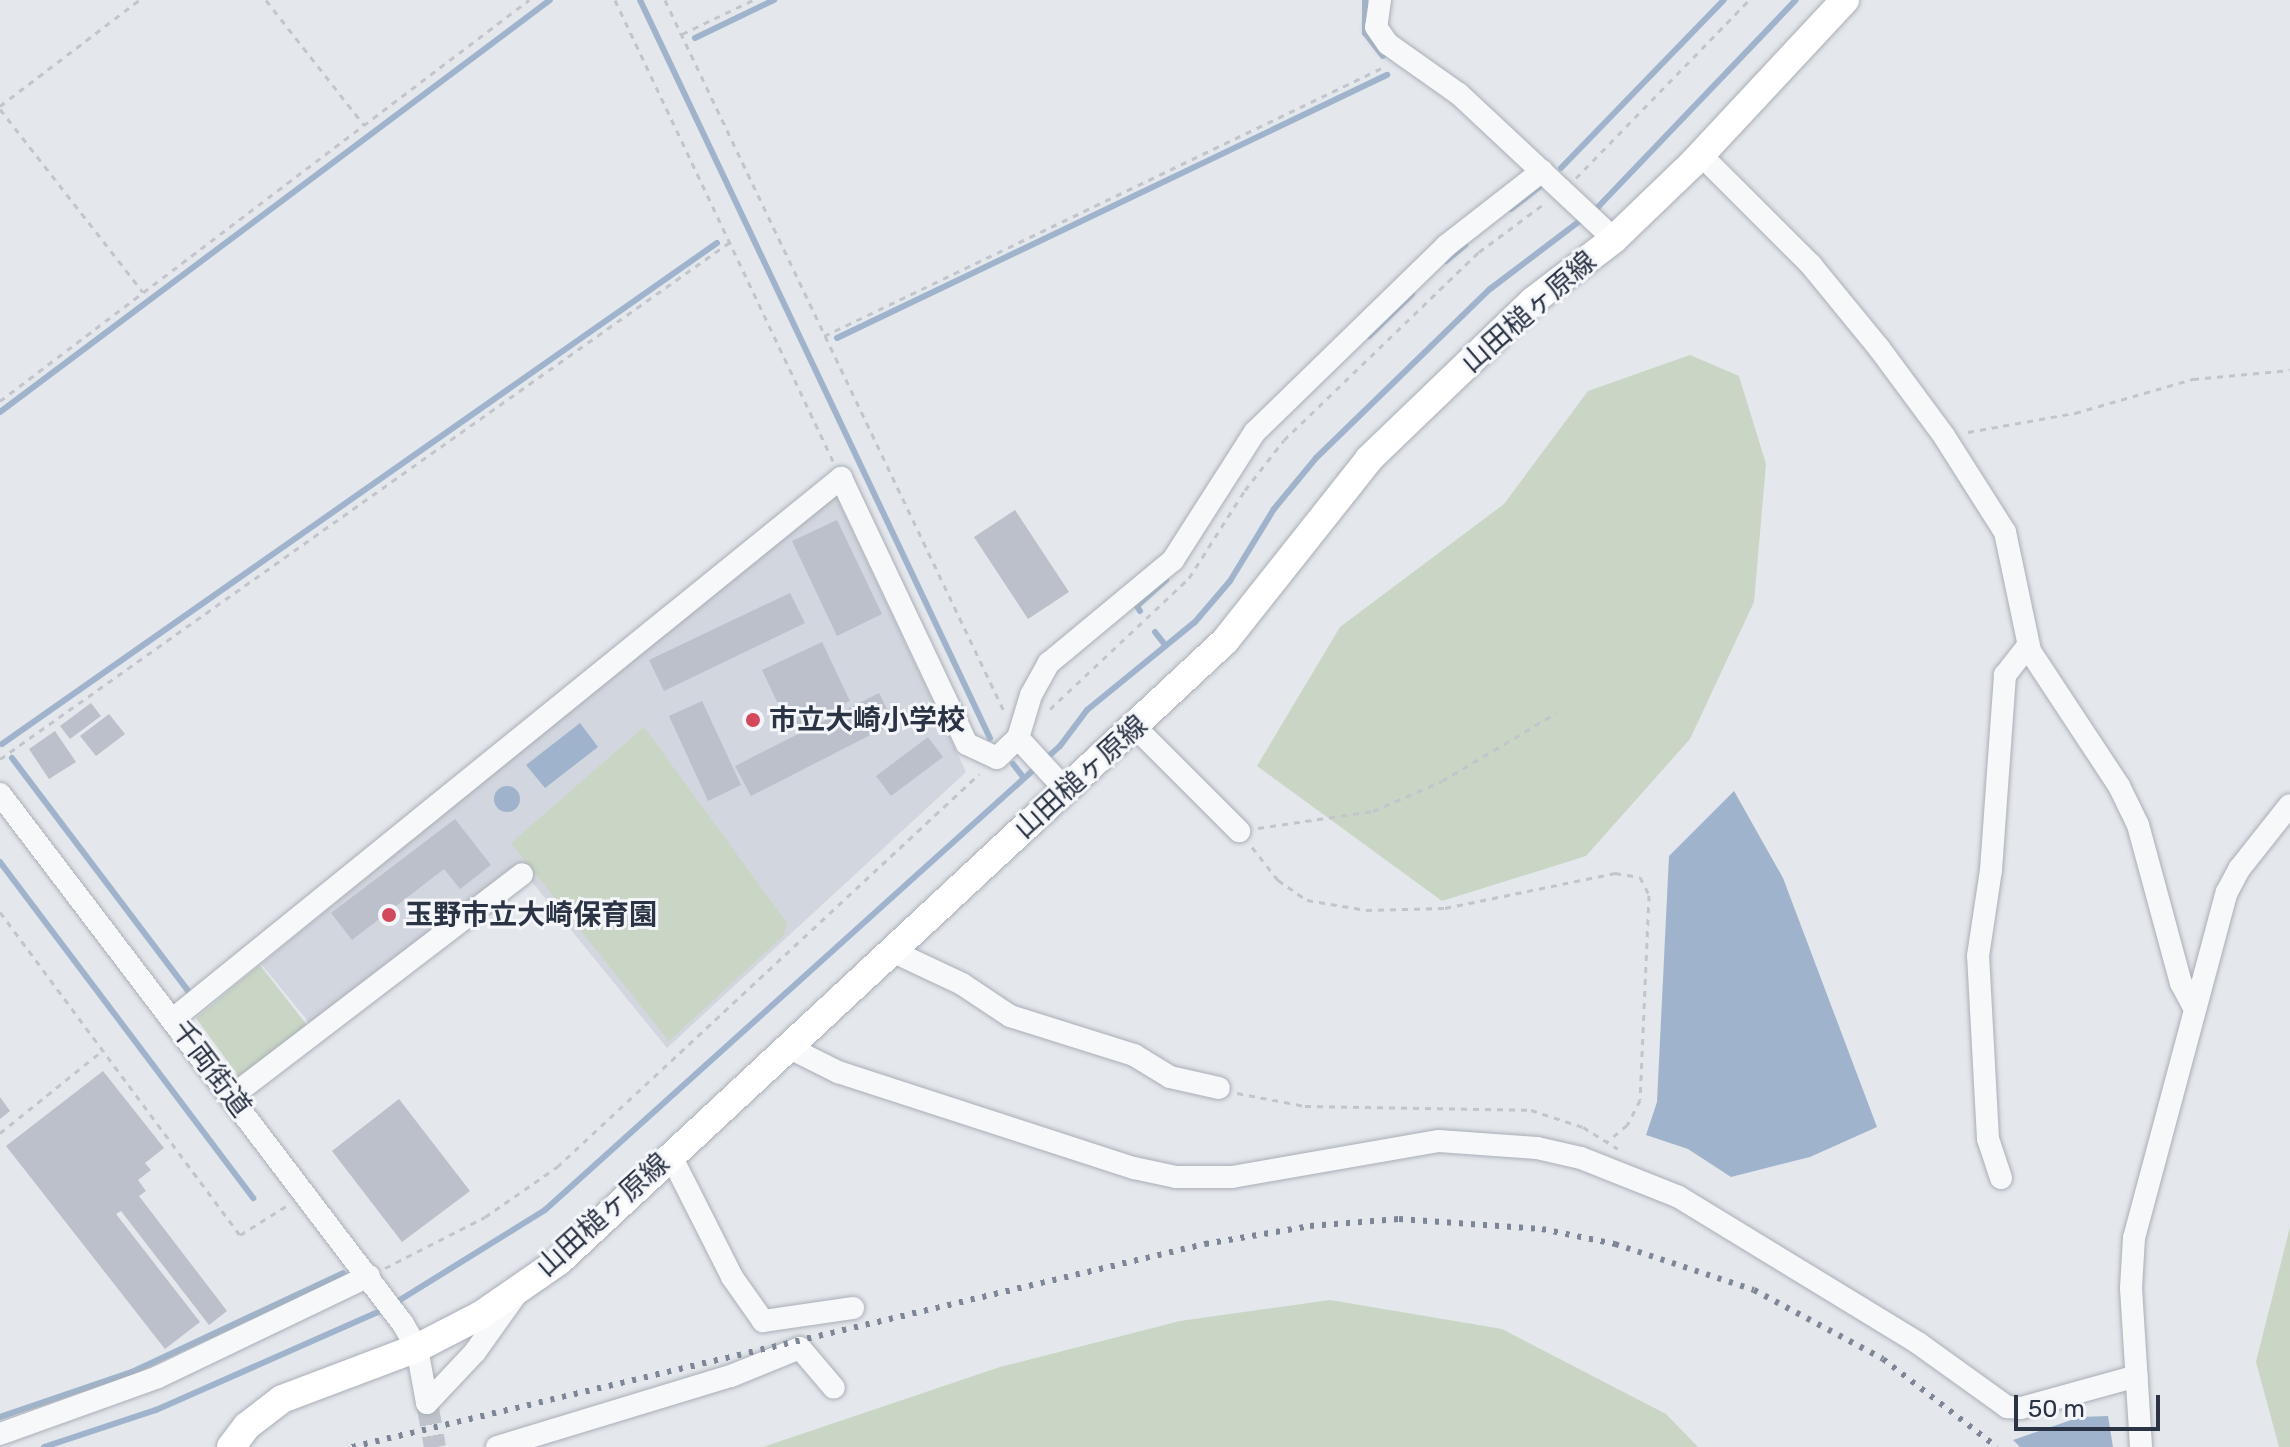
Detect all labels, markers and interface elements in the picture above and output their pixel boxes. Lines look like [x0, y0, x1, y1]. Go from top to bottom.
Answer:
street label: 山田槌ヶ原線 [1455, 244, 1603, 380]
place label: 市立大崎小学校 [769, 703, 965, 737]
street label: 山田槌ヶ原線 [1007, 708, 1155, 846]
marker: 市立大崎小学校 [744, 711, 762, 729]
place label: 玉野市立大崎保育園 [405, 898, 657, 932]
marker: 玉野市立大崎保育園 [380, 906, 398, 924]
street label: 千両街道 [164, 1014, 258, 1124]
street label: 山田槌ヶ原線 [529, 1146, 677, 1284]
scale bar [2018, 1379, 2164, 1429]
text: 50 m [2028, 1395, 2085, 1423]

